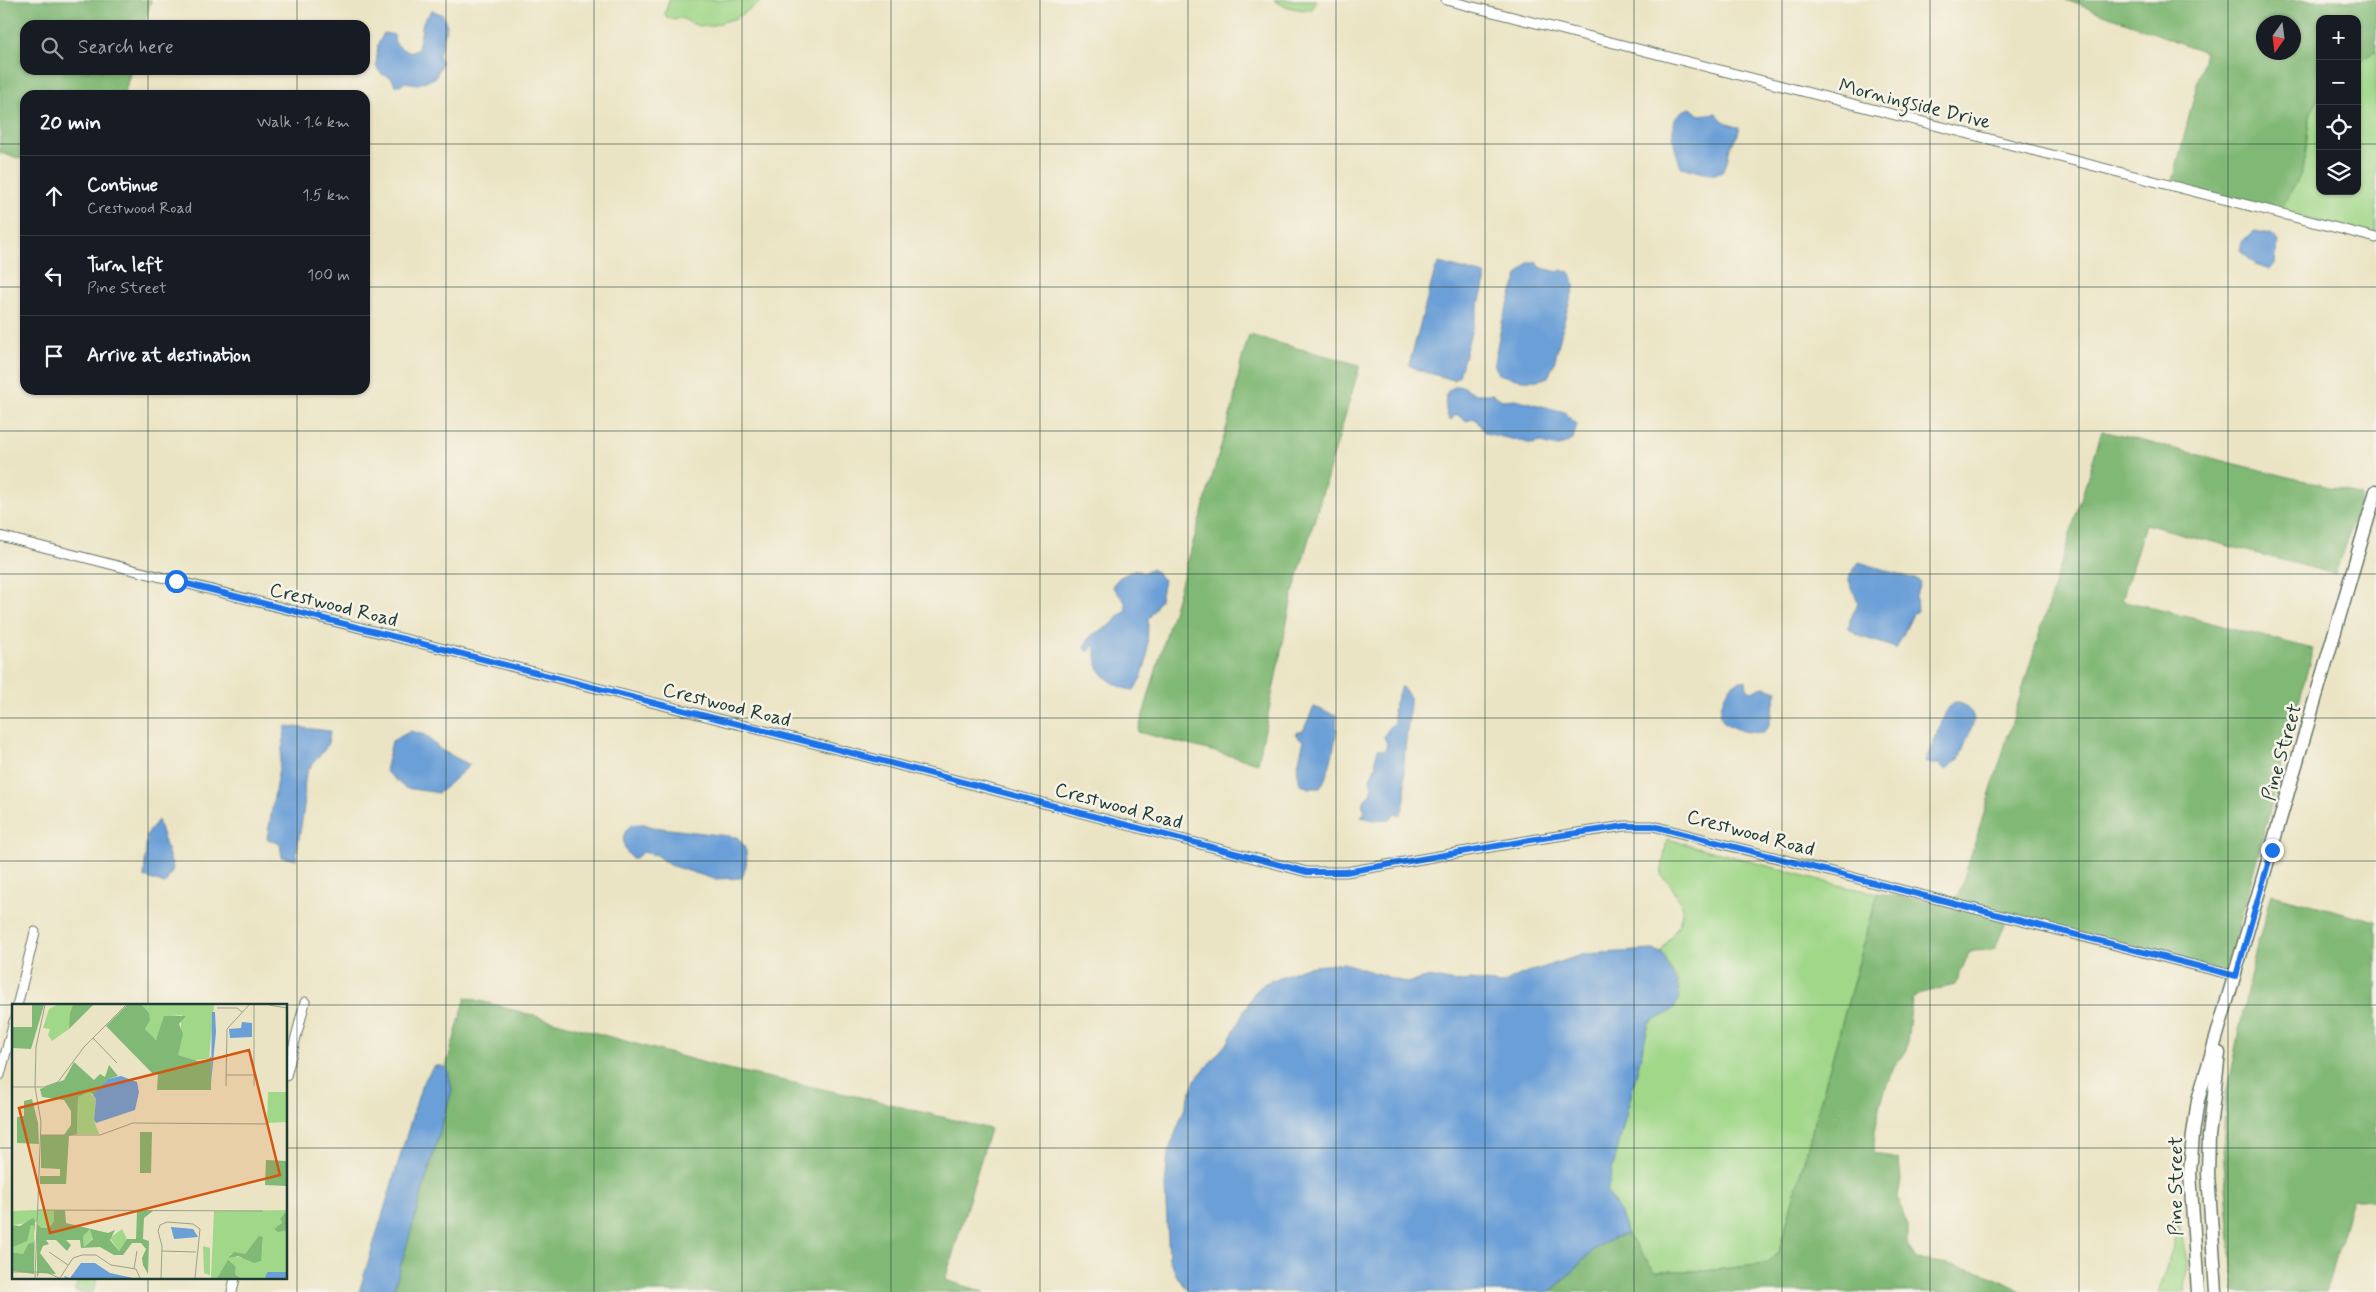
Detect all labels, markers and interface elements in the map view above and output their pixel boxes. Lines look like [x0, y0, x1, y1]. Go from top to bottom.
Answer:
north arrow [2256, 15, 2301, 60]
map controls [2316, 15, 2361, 195]
button: + [2316, 15, 2361, 60]
search box [20, 20, 370, 75]
icon: search [38, 34, 66, 62]
text: Search here [78, 35, 174, 60]
button: − [2316, 60, 2361, 105]
street label: Morningside Drive [1835, 73, 1993, 138]
button: locate [2316, 105, 2361, 150]
text: 20 min [40, 109, 101, 137]
text: Walk · 1.6 km [257, 112, 350, 133]
button: layers [2316, 150, 2361, 195]
text: Continue [87, 173, 158, 198]
icon: ahead [40, 182, 68, 210]
text: 1.5 km [302, 185, 350, 206]
text: Crestwood Road [87, 198, 192, 219]
text: Turn left [87, 253, 163, 278]
icon: left [40, 262, 68, 290]
text: 100 m [307, 265, 350, 286]
text: Pine Street [87, 278, 167, 299]
icon: arrive [40, 342, 68, 370]
text: Arrive at destination [87, 343, 251, 368]
route start [165, 570, 188, 593]
street label: Crestwood Road [267, 576, 401, 634]
street label: Crestwood Road [660, 676, 794, 734]
street label: Pine Street [2256, 701, 2309, 804]
street label: Crestwood Road [1052, 776, 1186, 836]
street label: Crestwood Road [1684, 803, 1818, 863]
route end [2261, 839, 2284, 862]
inset map [12, 1004, 288, 1280]
street label: Pine Street [2163, 1136, 2190, 1236]

